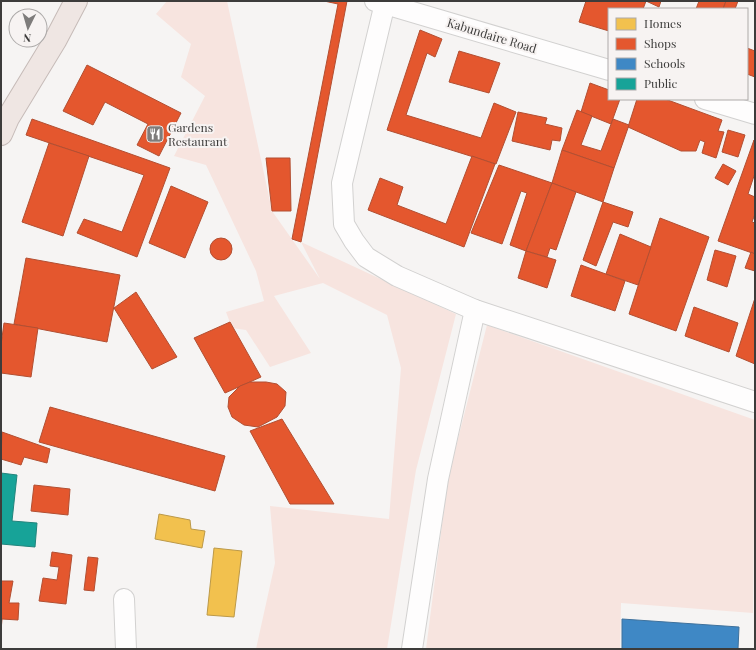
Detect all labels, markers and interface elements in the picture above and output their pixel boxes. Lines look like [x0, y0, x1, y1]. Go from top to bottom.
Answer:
north arrow [8, 8, 48, 48]
legend [608, 8, 748, 100]
street label: Kabundaire Road [445, 14, 539, 56]
text: Homes [644, 15, 682, 31]
text: N [22, 31, 32, 46]
text: Shops [644, 35, 676, 51]
text: Schools [644, 55, 685, 71]
text: Public [644, 75, 678, 91]
place label: Gardens Restaurant [168, 119, 228, 149]
restaurant icon: Gardens Restaurant [145, 124, 165, 144]

